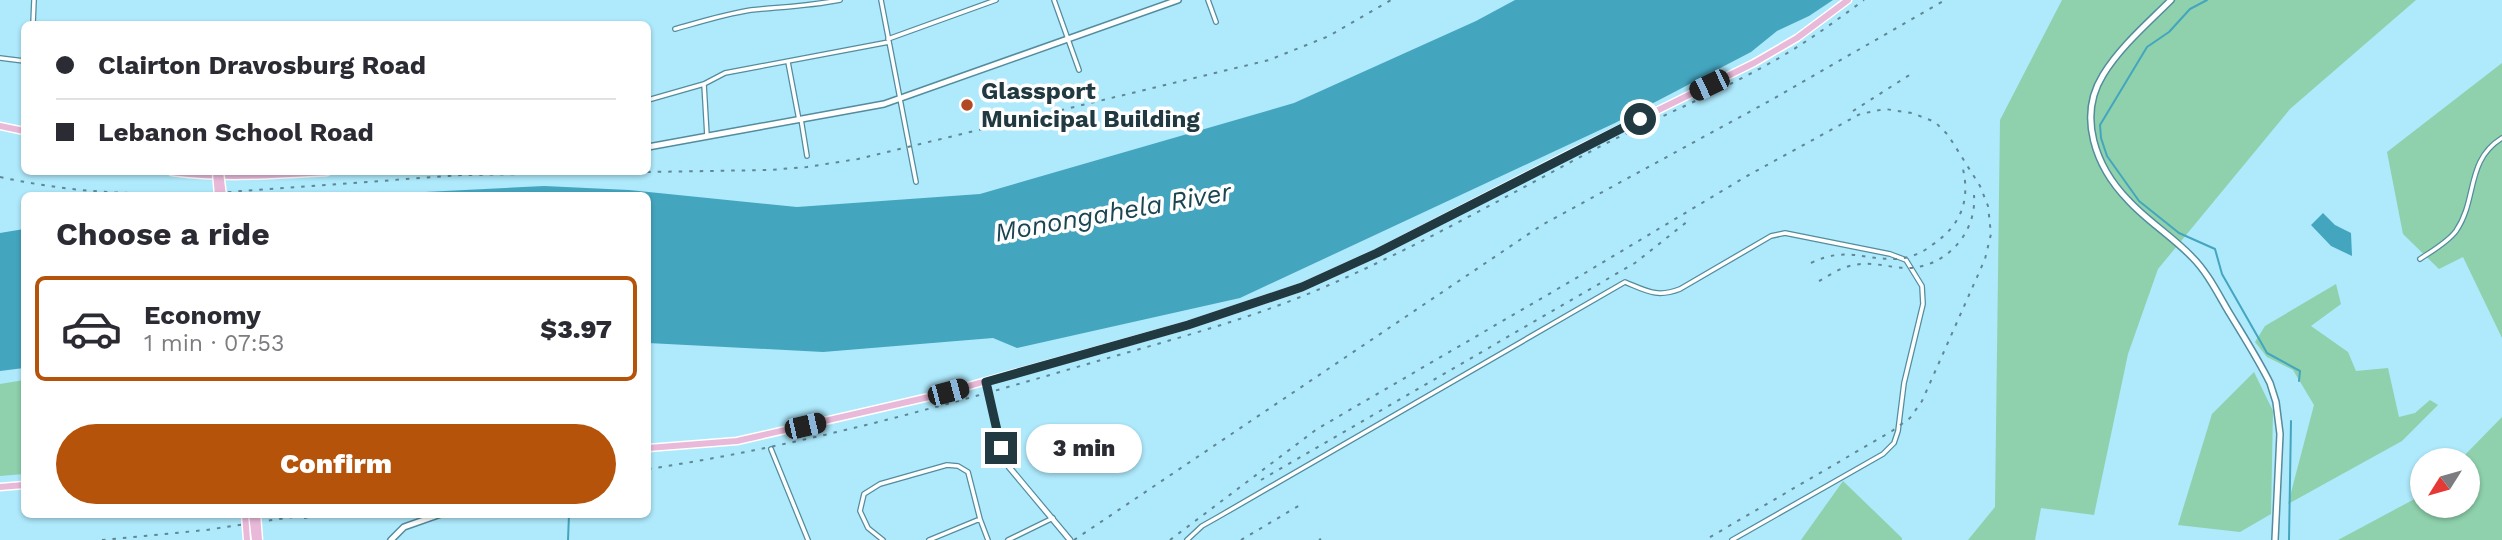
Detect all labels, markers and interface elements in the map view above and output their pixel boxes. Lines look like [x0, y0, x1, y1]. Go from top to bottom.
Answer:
text: Clairton Dravosburg Road [98, 50, 426, 80]
car [1686, 66, 1733, 104]
place label: Glassport Municipal Building [981, 77, 1200, 133]
marker: Glassport Municipal Building [959, 97, 975, 113]
route start [1624, 103, 1656, 135]
text: Lebanon School Road [98, 117, 374, 147]
water label: Monongahela River [992, 176, 1234, 248]
text: Choose a ride [56, 215, 270, 253]
icon: car [60, 297, 123, 360]
text: Economy [144, 300, 261, 330]
text: $3.97 [540, 314, 612, 344]
text: 1 min · 07:53 [144, 330, 284, 357]
car [925, 376, 972, 408]
car [783, 411, 828, 441]
button: Confirm [56, 424, 616, 504]
callout: 3 min [1026, 424, 1141, 472]
route end [985, 432, 1017, 464]
text: 3 min [1053, 435, 1115, 462]
north arrow [2410, 448, 2480, 518]
map controls [2410, 448, 2480, 518]

